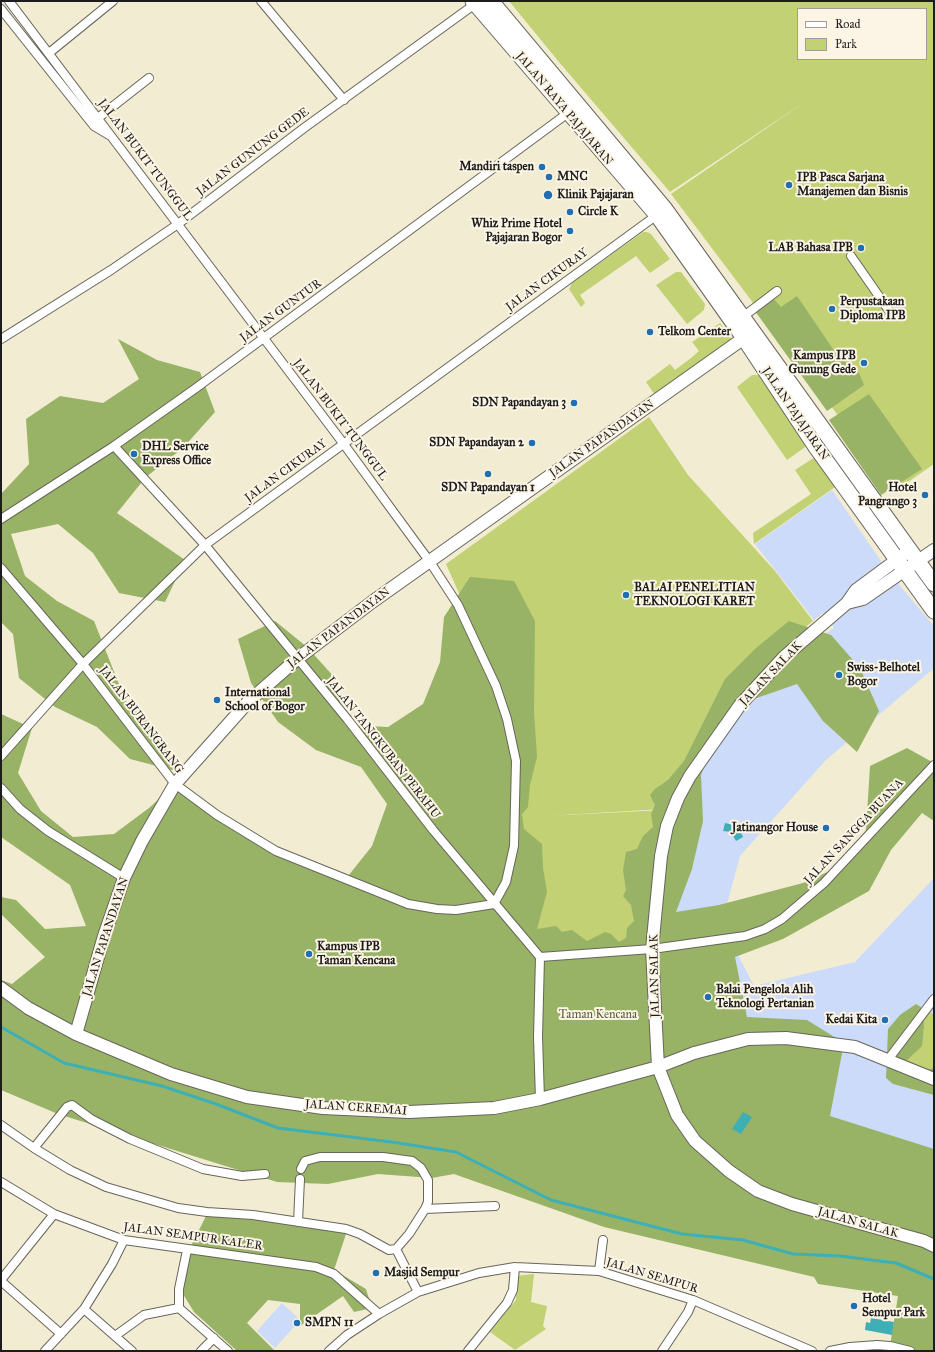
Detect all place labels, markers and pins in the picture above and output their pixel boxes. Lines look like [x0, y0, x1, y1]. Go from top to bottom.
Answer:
place label: Mandiri taspen [459, 160, 534, 174]
marker: Mandiri taspen [537, 162, 547, 172]
place label: MNC [557, 170, 588, 184]
place label: IPB Pasca Sarjana Manajemen dan Bisnis [797, 171, 908, 199]
marker: MNC [544, 172, 554, 182]
marker: IPB Pasca Sarjana Manajemen dan Bisnis [784, 180, 794, 190]
place label: Klinik Pajajaran [557, 188, 634, 202]
marker: Klinik Pajajaran [542, 189, 554, 201]
place label: Circle K [578, 205, 618, 219]
marker: Circle K [565, 207, 575, 217]
place label: Whiz Prime Hotel Pajajaran Bogor [471, 217, 562, 245]
marker: Whiz Prime Hotel Pajajaran Bogor [565, 226, 575, 236]
place label: LAB Bahasa IPB [768, 241, 853, 255]
marker: LAB Bahasa IPB [856, 243, 866, 253]
place label: Perpustakaan Diploma IPB [840, 295, 906, 323]
marker: Perpustakaan Diploma IPB [827, 304, 837, 314]
place label: Telkom Center [658, 325, 731, 339]
marker: Telkom Center [645, 327, 655, 337]
place label: Kampus IPB Gunung Gede [789, 349, 856, 377]
marker: Kampus IPB Gunung Gede [859, 358, 869, 368]
place label: SDN Papandayan 3 [472, 396, 566, 410]
marker: SDN Papandayan 3 [569, 398, 579, 408]
place label: SDN Papandayan 2 [429, 436, 524, 450]
marker: SDN Papandayan 2 [527, 438, 537, 448]
place label: DHL Service Express Office [142, 440, 211, 468]
marker: DHL Service Express Office [129, 449, 139, 459]
marker: SDN Papandayan 1 [483, 469, 493, 479]
place label: SDN Papandayan 1 [441, 481, 535, 495]
place label: Hotel Pangrango 3 [858, 481, 917, 509]
marker: Hotel Pangrango 3 [920, 490, 930, 500]
place label: BALAI PENELITIAN TEKNOLOGI KARET [634, 581, 755, 609]
marker: BALAI PENELITIAN TEKNOLOGI KARET [621, 590, 631, 600]
place label: Swiss-Belhotel Bogor [847, 661, 920, 689]
marker: Swiss-Belhotel Bogor [834, 670, 844, 680]
place label: International School of Bogor [225, 686, 305, 714]
marker: International School of Bogor [212, 695, 222, 705]
place label: Jatinangor House [732, 821, 818, 835]
marker: Jatinangor House [821, 823, 831, 833]
place label: Kampus IPB Taman Kencana [317, 940, 395, 968]
marker: Kampus IPB Taman Kencana [304, 949, 314, 959]
place label: Balai Pengelola Alih Teknologi Pertanian [716, 983, 814, 1011]
marker: Balai Pengelola Alih Teknologi Pertanian [703, 992, 713, 1002]
place label: Kedai Kita [826, 1013, 877, 1027]
marker: Kedai Kita [880, 1015, 890, 1025]
place label: Masjid Sempur [384, 1266, 459, 1280]
marker: Masjid Sempur [371, 1268, 381, 1278]
place label: Hotel Sempur Park [862, 1292, 925, 1320]
marker: Hotel Sempur Park [849, 1301, 859, 1311]
place label: SMPN 11 [305, 1316, 353, 1330]
marker: SMPN 11 [292, 1318, 302, 1328]

